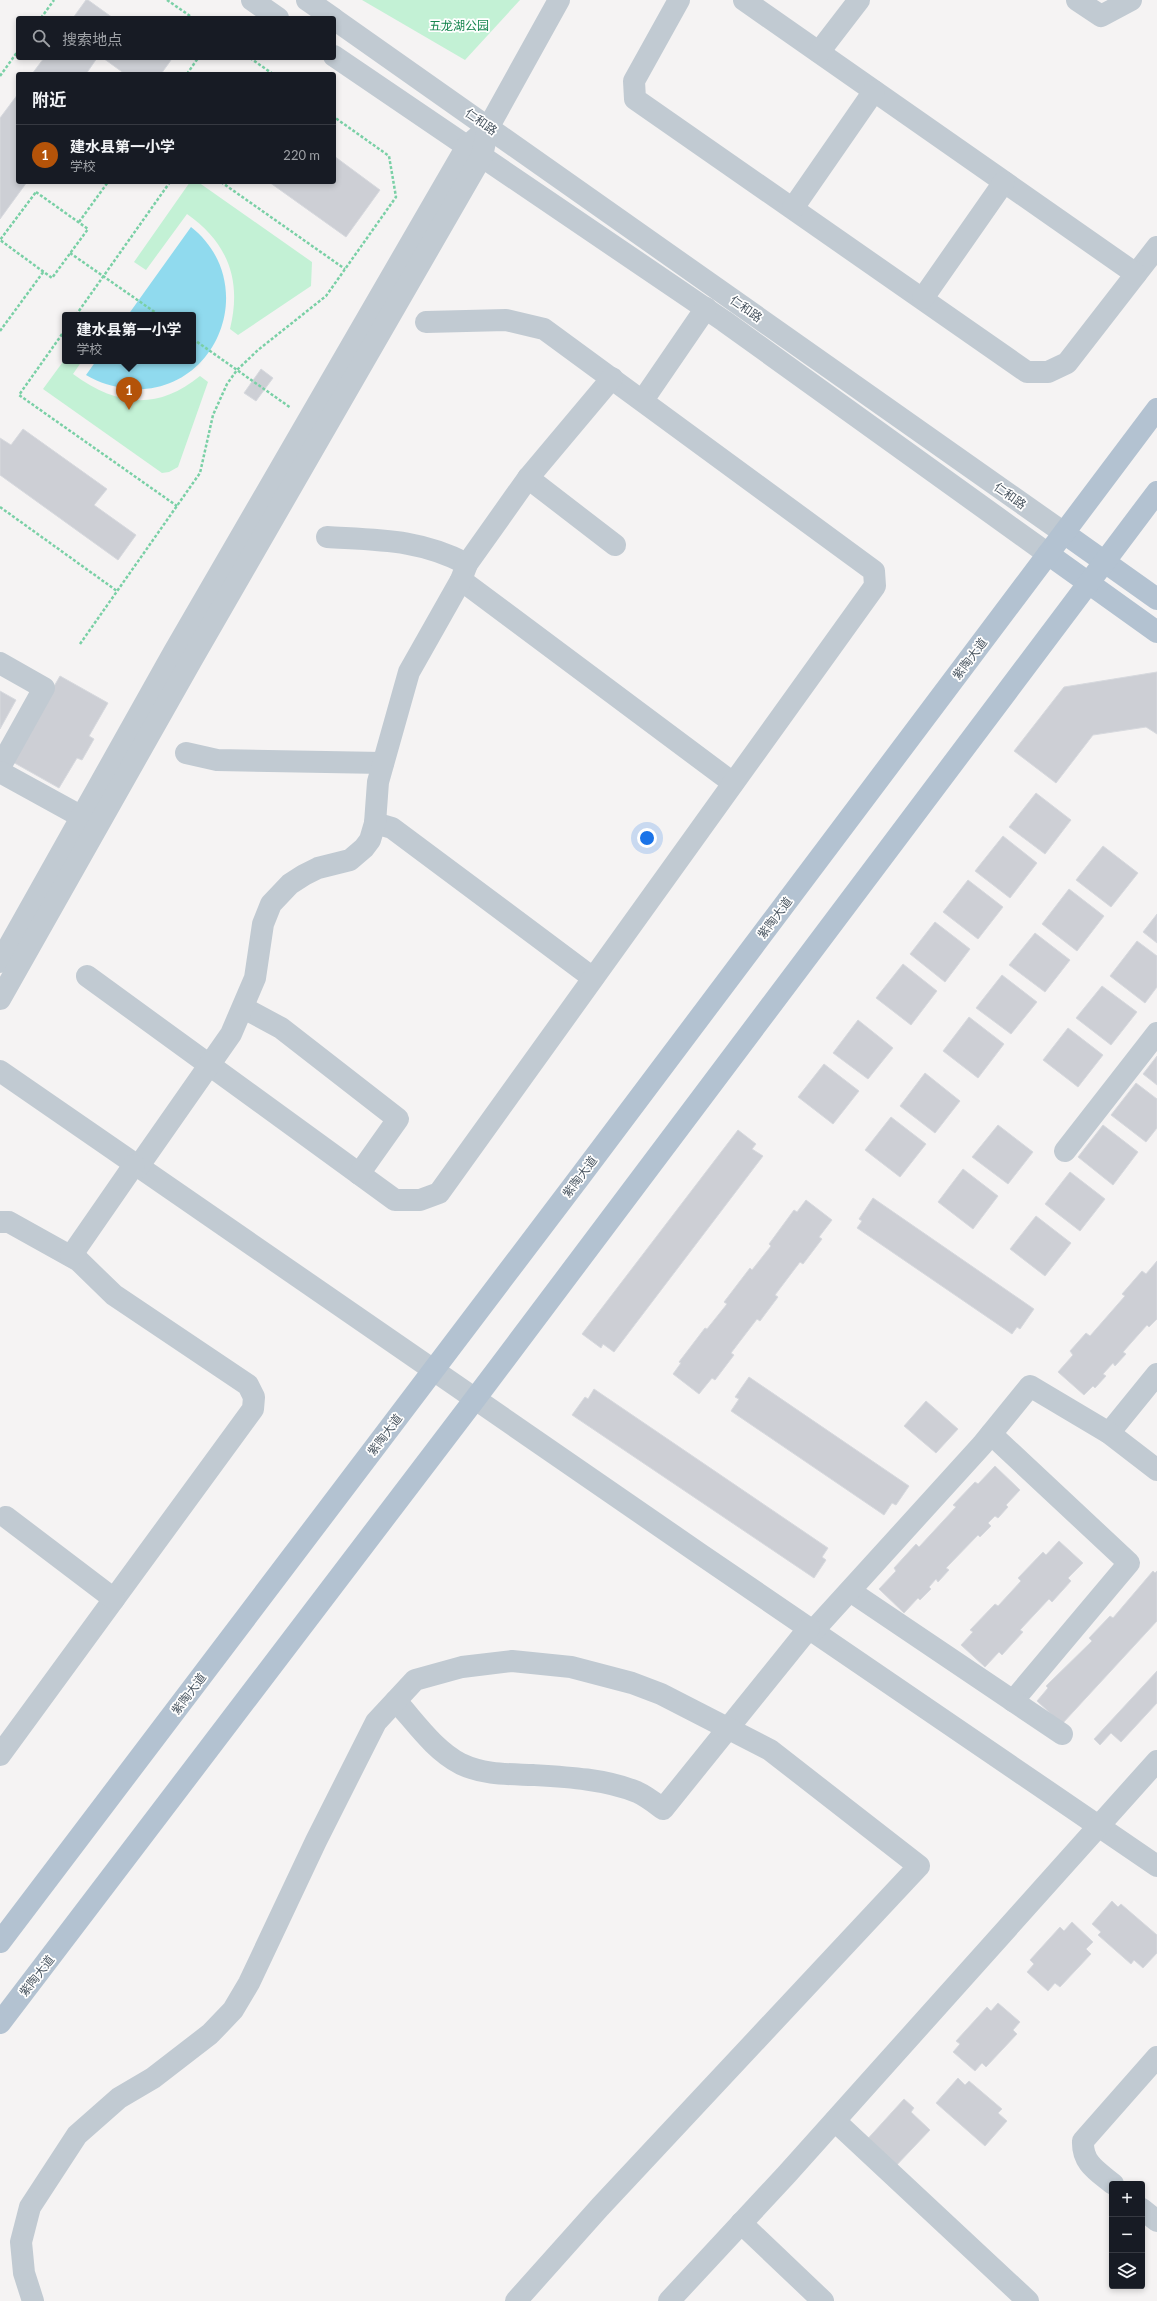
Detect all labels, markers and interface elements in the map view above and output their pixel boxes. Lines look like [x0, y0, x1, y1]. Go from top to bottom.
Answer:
search box [16, 16, 336, 60]
park label: 五龙湖公园 [429, 18, 489, 33]
icon: search [30, 27, 52, 49]
text: 搜索地点 [62, 30, 122, 48]
text: 附近 [32, 89, 66, 110]
street label: 仁和路 [462, 105, 500, 138]
text: 建水县第一小学 [70, 137, 175, 155]
text: 1 [41, 147, 49, 163]
text: 220 m [283, 147, 320, 163]
text: 学校 [70, 158, 96, 174]
street label: 仁和路 [727, 292, 765, 325]
popup [62, 312, 196, 364]
text: 建水县第一小学 [76, 320, 182, 338]
text: 学校 [76, 341, 103, 357]
pin: 1 [116, 377, 142, 410]
street label: 仁和路 [991, 479, 1029, 512]
street label: 紫陶大道 [949, 635, 990, 682]
your location [637, 828, 657, 848]
street label: 紫陶大道 [754, 894, 795, 941]
street label: 紫陶大道 [559, 1153, 600, 1200]
street label: 紫陶大道 [364, 1411, 405, 1458]
street label: 紫陶大道 [168, 1670, 209, 1717]
street label: 紫陶大道 [16, 1952, 57, 1999]
map controls [1109, 2181, 1145, 2289]
button: + [1109, 2181, 1145, 2217]
button: − [1109, 2217, 1145, 2253]
button: layers [1109, 2253, 1145, 2289]

